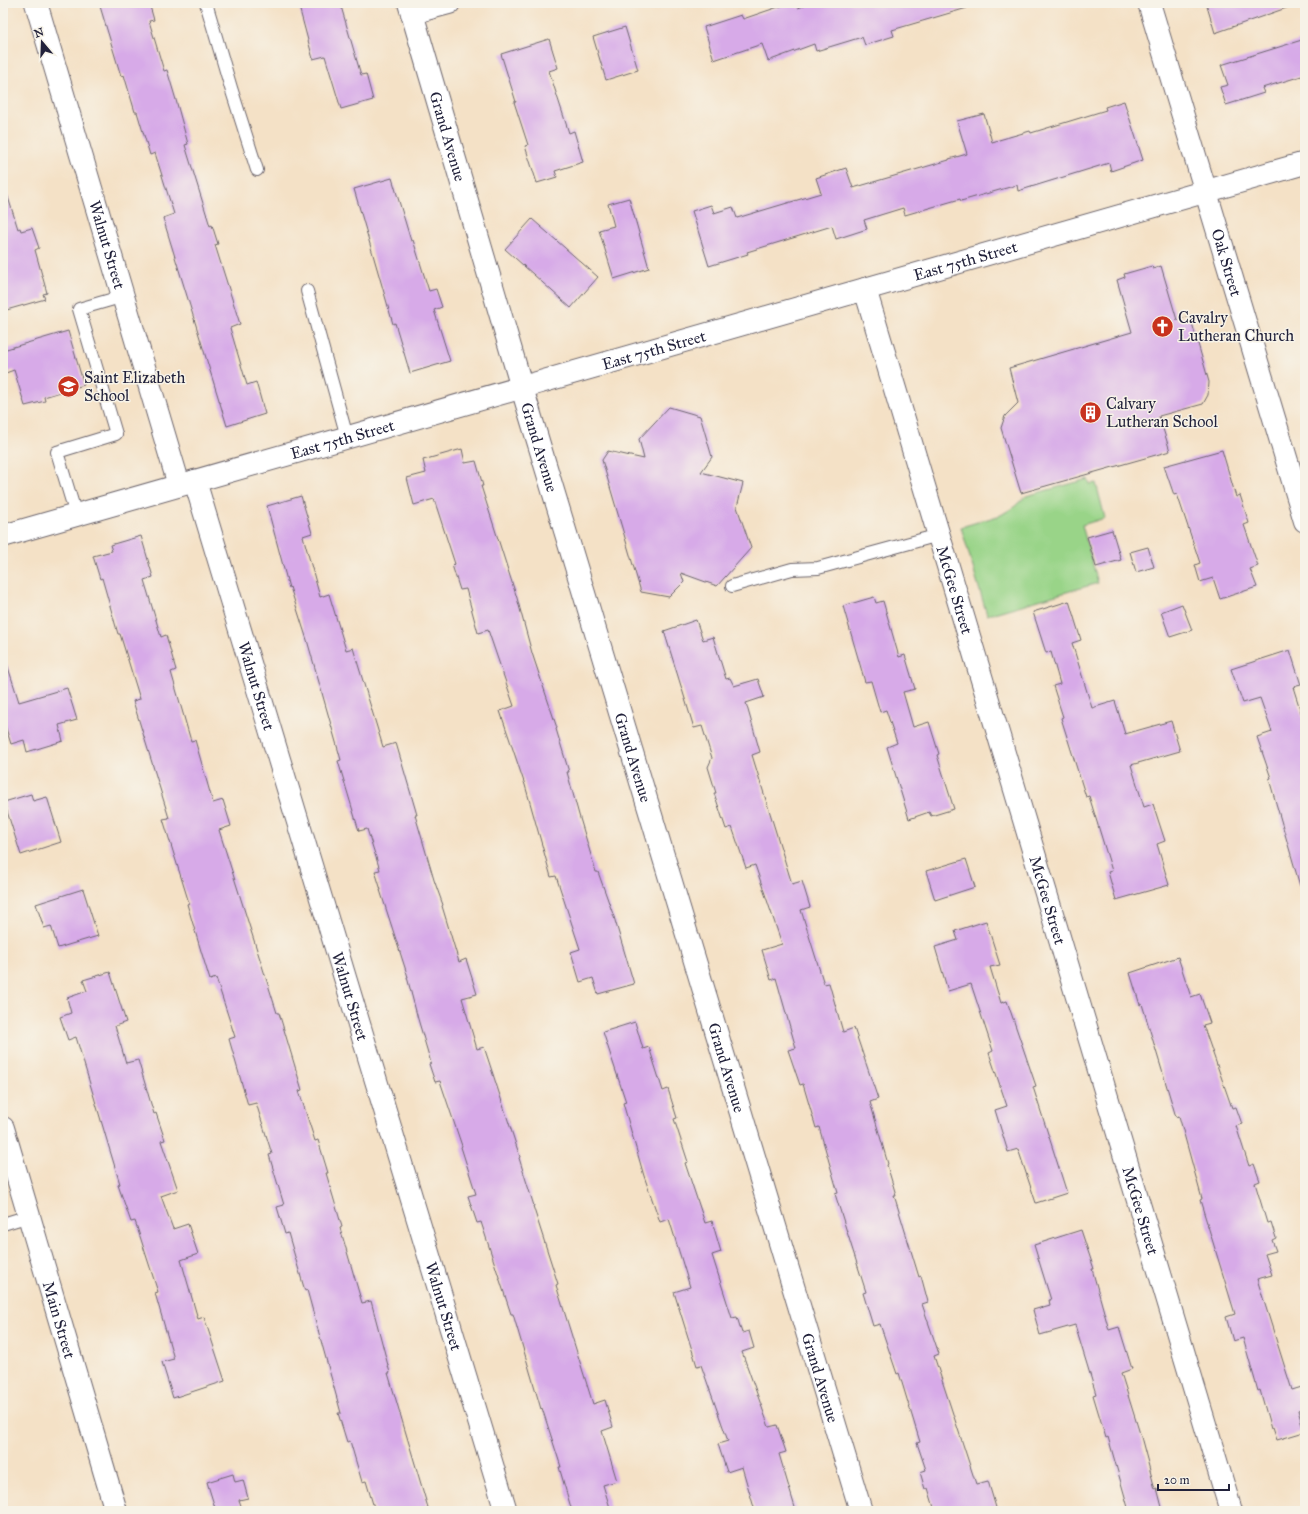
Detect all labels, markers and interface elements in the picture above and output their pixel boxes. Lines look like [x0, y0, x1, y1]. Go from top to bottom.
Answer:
north arrow [22, 22, 62, 62]
text: N [32, 25, 46, 41]
street label: Grand Avenue [425, 89, 470, 184]
street label: Walnut Street [85, 198, 129, 292]
street label: Oak Street [1208, 227, 1246, 299]
street label: East 75th Street [911, 237, 1020, 285]
place label: Cavalry Lutheran Church [1178, 308, 1294, 345]
church icon: Cavalry Lutheran Church [1149, 313, 1175, 339]
street label: East 75th Street [600, 326, 708, 374]
place label: Saint Elizabeth School [84, 368, 185, 405]
school or university icon: Saint Elizabeth School [56, 373, 82, 399]
place label: Calvary Lutheran School [1106, 394, 1218, 431]
building icon: Calvary Lutheran School [1078, 399, 1104, 425]
street label: Grand Avenue [517, 400, 562, 495]
street label: East 75th Street [288, 415, 397, 463]
street label: McGee Street [932, 543, 977, 637]
street label: Walnut Street [234, 639, 279, 733]
street label: Grand Avenue [611, 710, 656, 805]
street label: McGee Street [1025, 854, 1070, 947]
street label: Walnut Street [328, 950, 372, 1043]
street label: Grand Avenue [704, 1021, 749, 1115]
street label: McGee Street [1118, 1164, 1163, 1258]
street label: Walnut Street [421, 1260, 466, 1353]
street label: Main Street [39, 1279, 80, 1361]
street label: Grand Avenue [798, 1331, 843, 1425]
scale bar [1158, 1466, 1229, 1492]
text: 20 m [1164, 1473, 1190, 1487]

